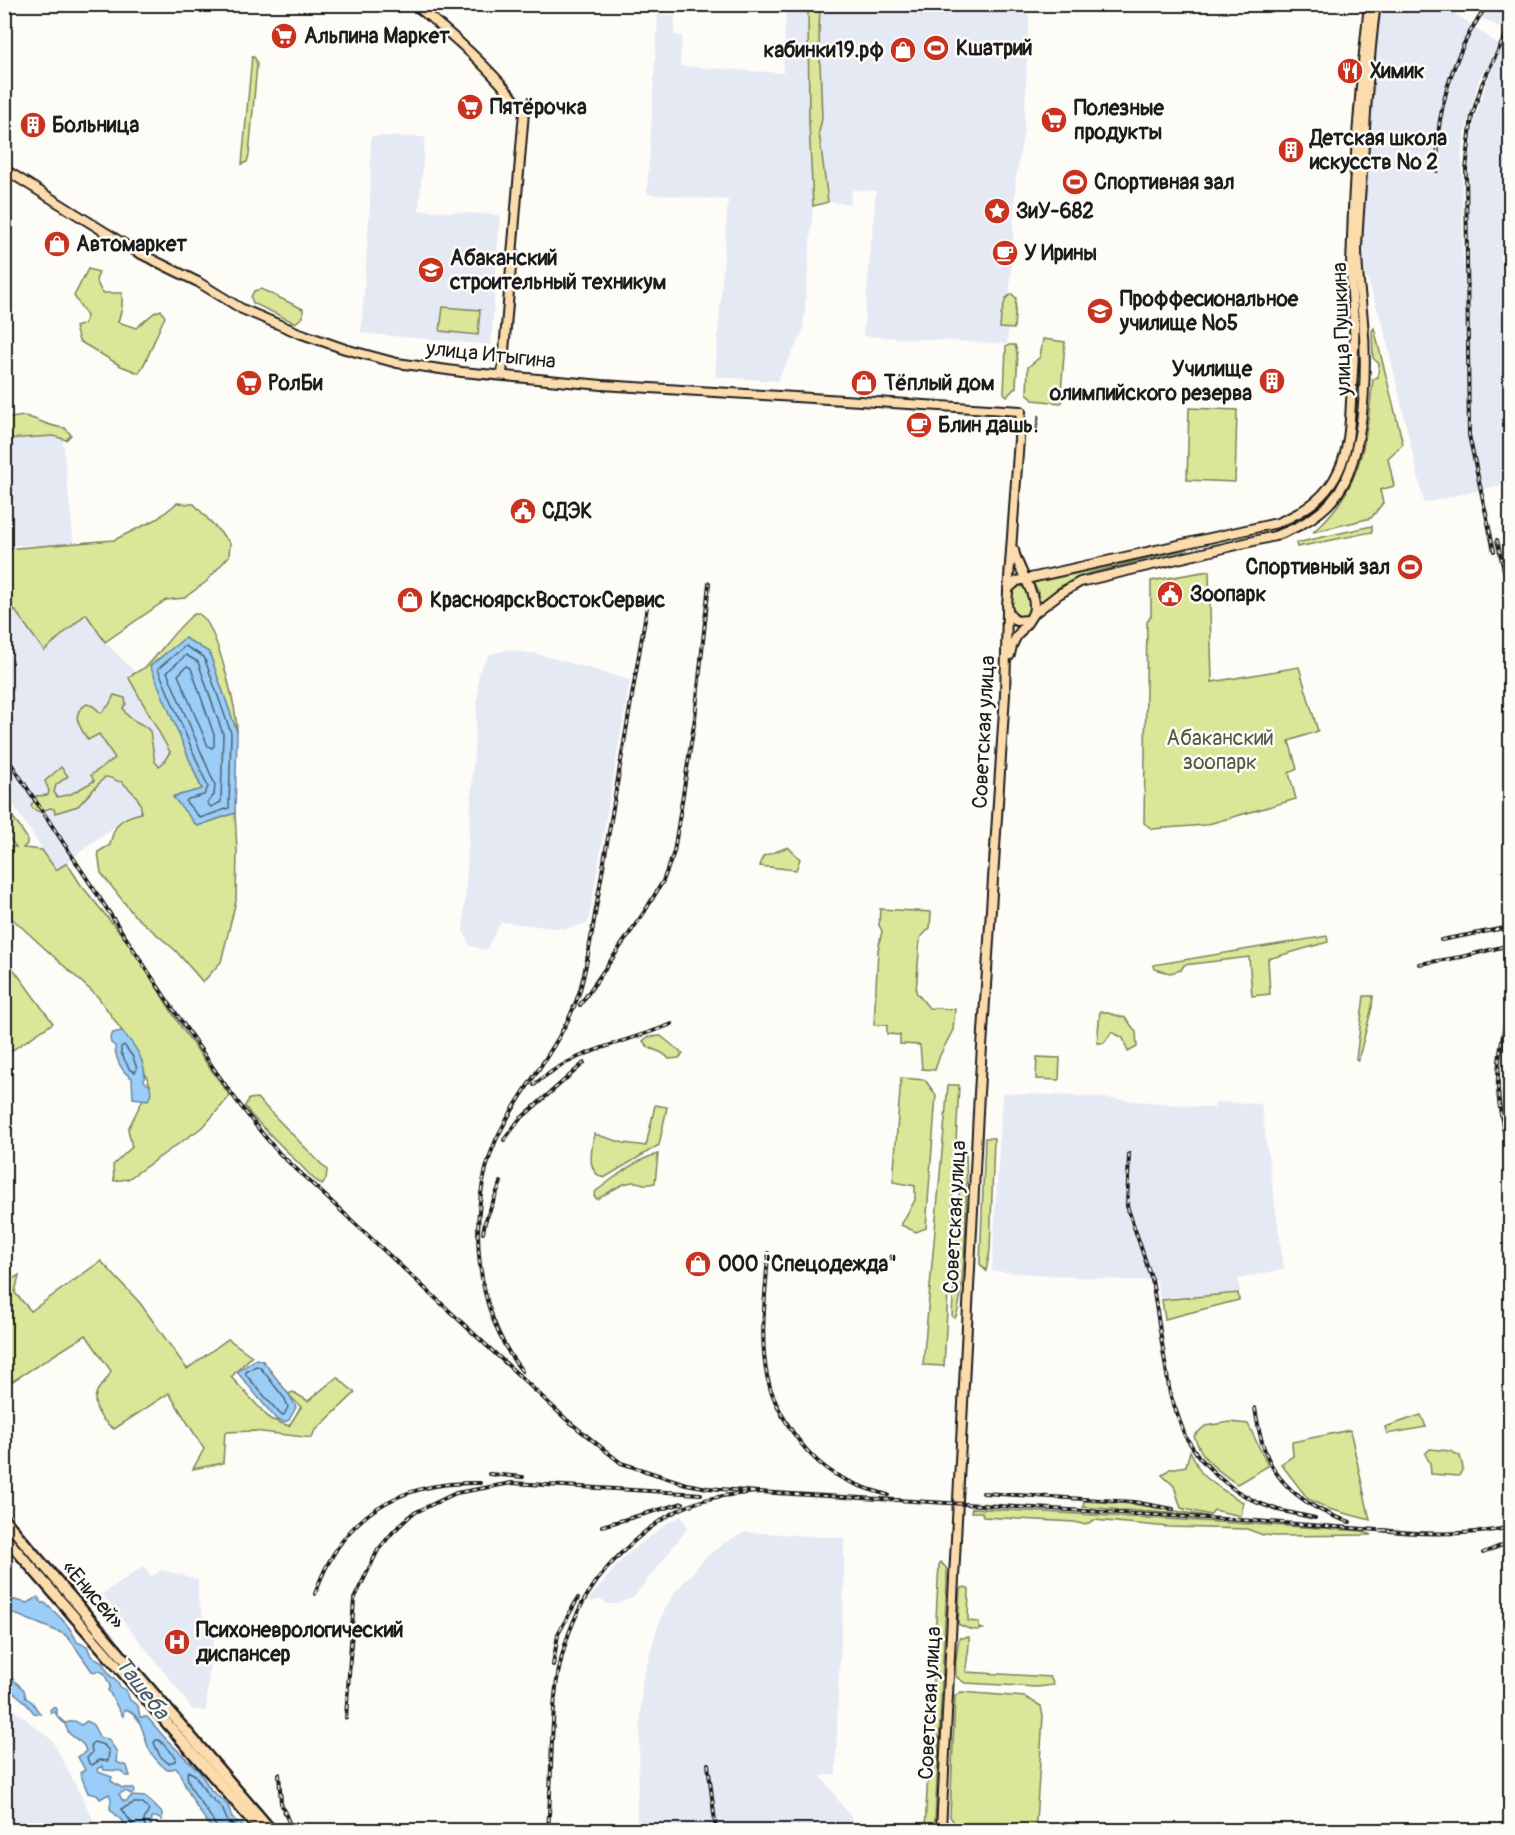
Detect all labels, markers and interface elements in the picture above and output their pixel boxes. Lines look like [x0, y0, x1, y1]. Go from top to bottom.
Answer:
supermarket icon: Альпина Маркет [269, 21, 299, 51]
place label: Альпина Маркет [304, 23, 450, 50]
sports icon: Кшатрий [921, 33, 951, 63]
shop icon: кабинки19.рф [888, 35, 918, 65]
place label: Кшатрий [956, 35, 1033, 62]
place label: кабинки19.рф [764, 37, 884, 64]
restaurant icon: Химик [1335, 56, 1365, 86]
place label: Химик [1370, 58, 1425, 85]
supermarket icon: Пятёрочка [455, 92, 485, 122]
place label: Пятёрочка [490, 94, 587, 121]
place label: Полезные продукты [1074, 95, 1164, 146]
supermarket icon: Полезные продукты [1039, 105, 1069, 135]
building icon: Больница [18, 110, 48, 140]
place label: Больница [52, 112, 140, 139]
place label: Детская школа искусств № 2 [1308, 125, 1447, 176]
building icon: Детская школа искусств № 2 [1276, 135, 1306, 165]
sports icon: Спортивная зал [1060, 167, 1090, 197]
place label: Спортивная зал [1094, 169, 1235, 196]
place icon: ЗиУ-682 [982, 196, 1012, 226]
place label: ЗиУ-682 [1016, 198, 1094, 225]
shop icon: Автомаркет [42, 229, 72, 259]
place label: Автомаркет [76, 231, 187, 258]
cafe icon: У Ирины [990, 238, 1020, 268]
place label: У Ирины [1024, 240, 1097, 267]
place label: Абаканский строительный техникум [449, 245, 667, 296]
school or university icon: Абаканский строительный техникум [416, 255, 446, 285]
street label: улица Пушкина [1326, 262, 1358, 397]
place label: Проффесиональное училище №5 [1119, 286, 1299, 337]
school or university icon: Проффесиональное училище №5 [1085, 296, 1115, 326]
street label: улица Итыгина [424, 335, 557, 375]
place label: Училище олимпийского резерва [1049, 356, 1253, 407]
building icon: Училище олимпийского резерва [1257, 366, 1287, 396]
supermarket icon: РолБи [234, 368, 264, 398]
shop icon: Тёплый дом [849, 368, 879, 398]
place label: РолБи [268, 370, 323, 397]
place label: Тёплый дом [883, 370, 995, 397]
cafe icon: Блин дашь! [904, 410, 934, 440]
place label: Блин дашь! [938, 412, 1039, 439]
public building icon: СДЭК [508, 496, 538, 526]
place label: СДЭК [542, 498, 592, 525]
sports icon: Спортивный зал [1395, 552, 1425, 582]
place label: Спортивный зал [1245, 554, 1390, 581]
public building icon: Зоопарк [1155, 579, 1185, 609]
place label: Зоопарк [1190, 581, 1267, 608]
shop icon: КрасноярскВостокСервис [395, 585, 425, 615]
place label: КрасноярскВостокСервис [430, 587, 665, 614]
street label: Советская улица [967, 655, 1001, 809]
park label: Абаканский зоопарк [1166, 725, 1274, 776]
street label: Советская улица [938, 1140, 972, 1294]
shop icon: ООО "Спецодежда" [683, 1249, 713, 1279]
place label: ООО "Спецодежда" [718, 1251, 897, 1278]
street label: «Енисей» [56, 1555, 131, 1635]
place label: Психоневрологический диспансер [195, 1617, 403, 1668]
street label: Советская улица [913, 1626, 947, 1780]
hospital icon: Психоневрологический диспансер [162, 1627, 192, 1657]
water label: Ташеба [109, 1651, 176, 1726]

